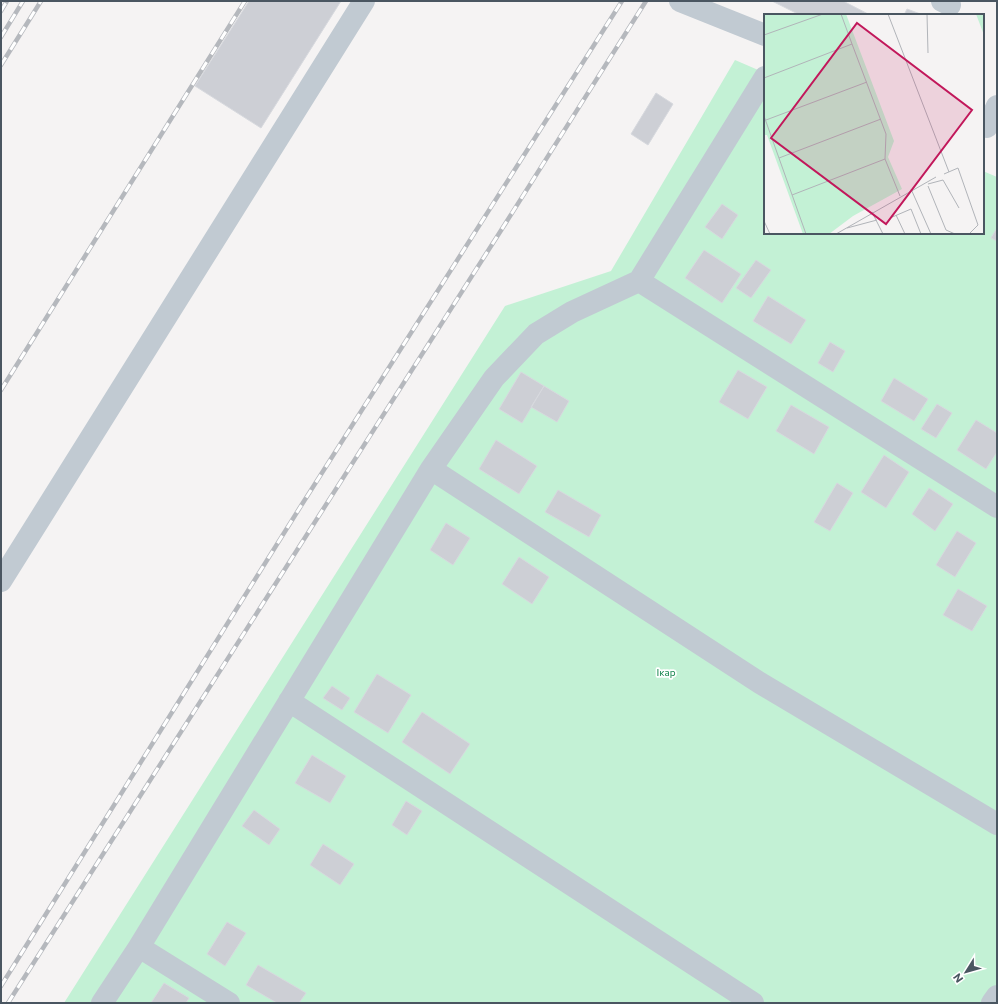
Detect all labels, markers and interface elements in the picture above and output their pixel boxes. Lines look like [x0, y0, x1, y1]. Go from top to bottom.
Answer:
inset map [764, 14, 984, 234]
park label: Ікар [656, 666, 676, 678]
north arrow [946, 952, 986, 992]
text: N [950, 971, 965, 986]

